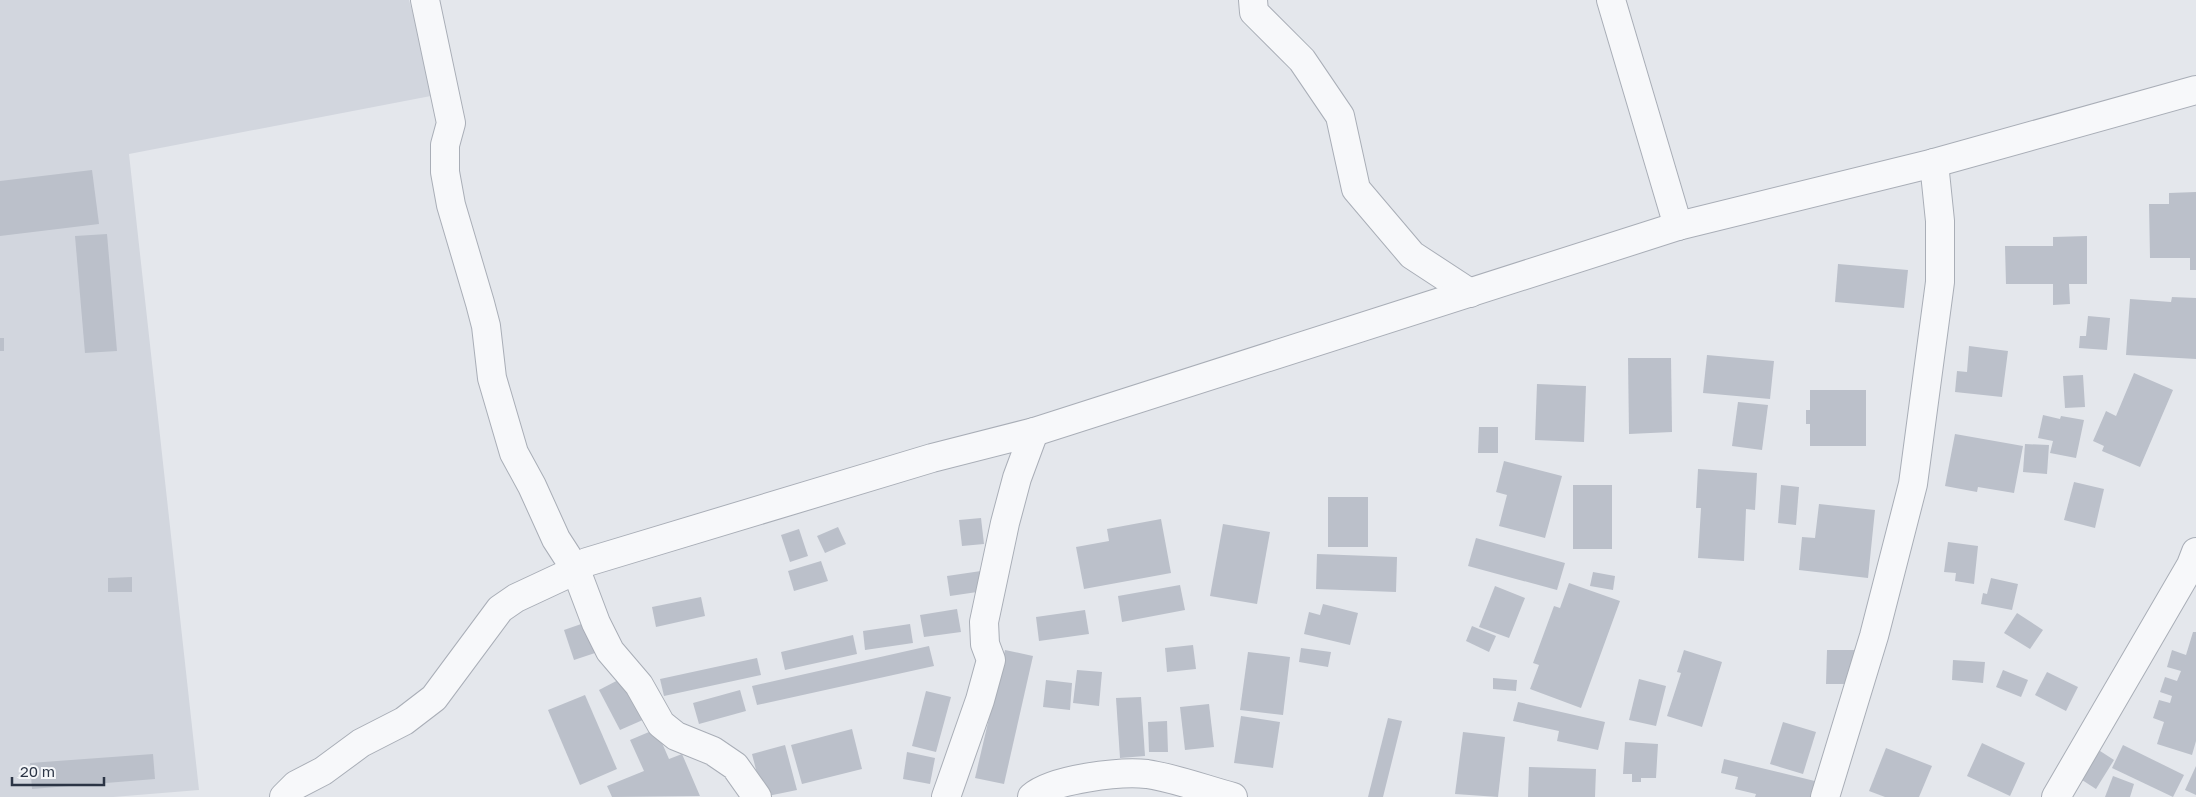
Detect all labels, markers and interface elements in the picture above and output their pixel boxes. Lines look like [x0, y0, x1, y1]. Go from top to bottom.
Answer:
scale bar [12, 754, 105, 786]
text: 20 m [20, 762, 55, 780]

